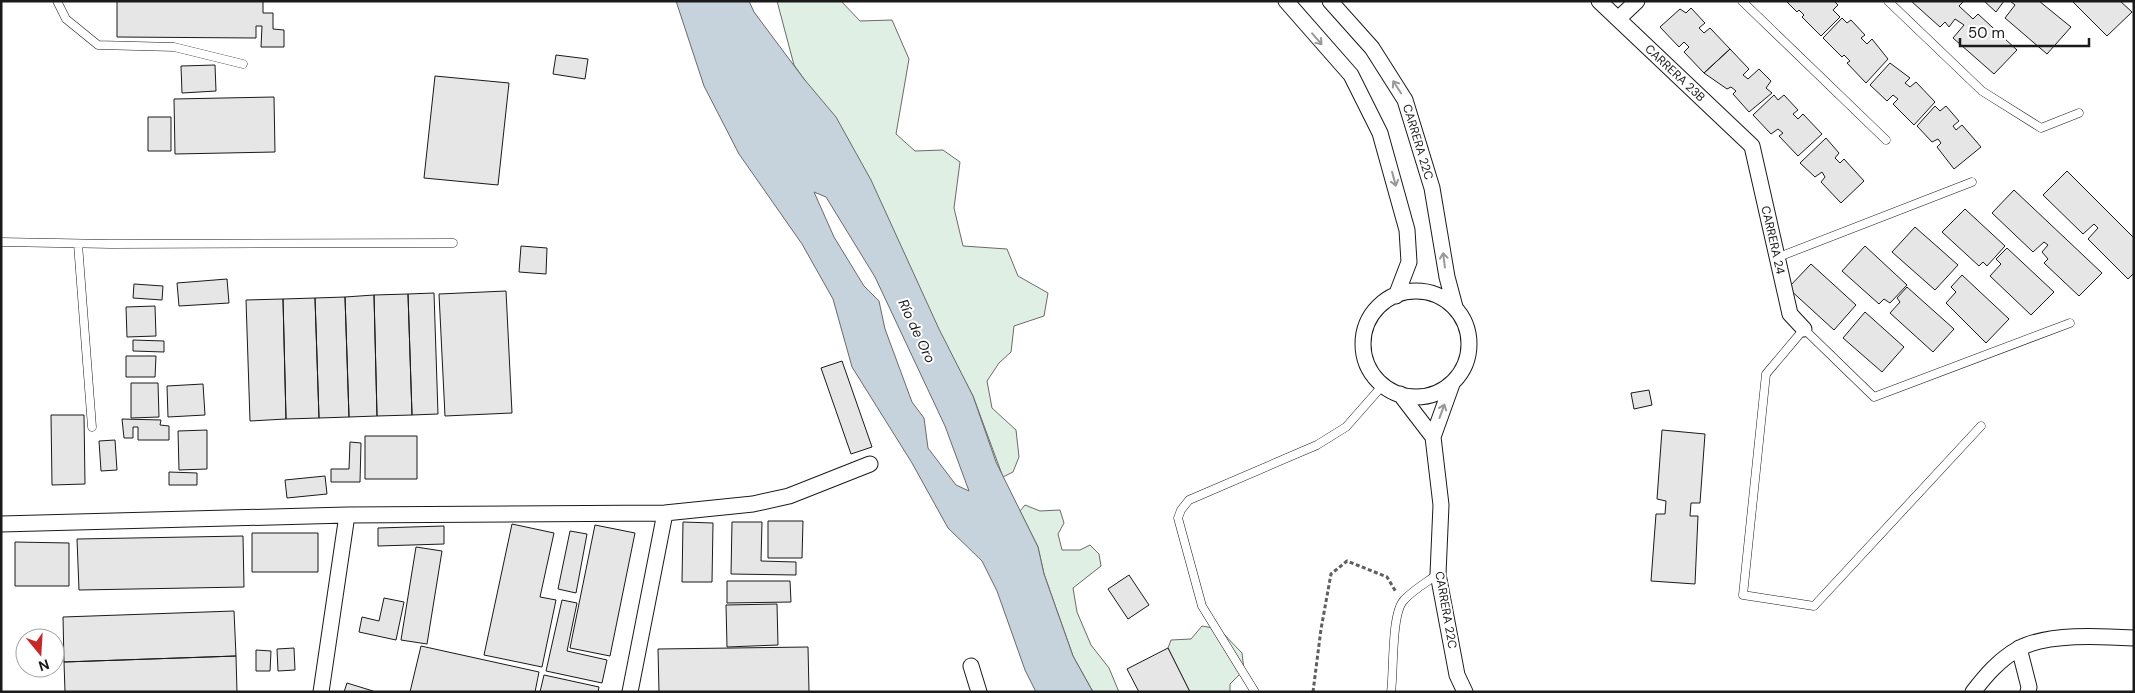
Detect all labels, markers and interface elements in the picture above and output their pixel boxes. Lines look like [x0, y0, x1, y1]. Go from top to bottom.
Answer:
scale bar [1960, 15, 2089, 47]
text: 50 m [1968, 23, 2005, 43]
one-way arrow [1312, 32, 1323, 45]
street label: CARRERA 23B [1641, 41, 1709, 105]
one-way arrow [1392, 81, 1402, 95]
street label: CARRERA 22C [1399, 102, 1437, 182]
one-way arrow [1389, 171, 1399, 187]
street label: CARRERA 24 [1757, 204, 1789, 276]
one-way arrow [1439, 252, 1449, 268]
water label: Río de Oro [894, 296, 940, 366]
one-way arrow [1438, 404, 1447, 419]
street label: CARRERA 22C [1431, 570, 1461, 650]
north arrow [15, 628, 65, 678]
text: N [36, 655, 52, 676]

